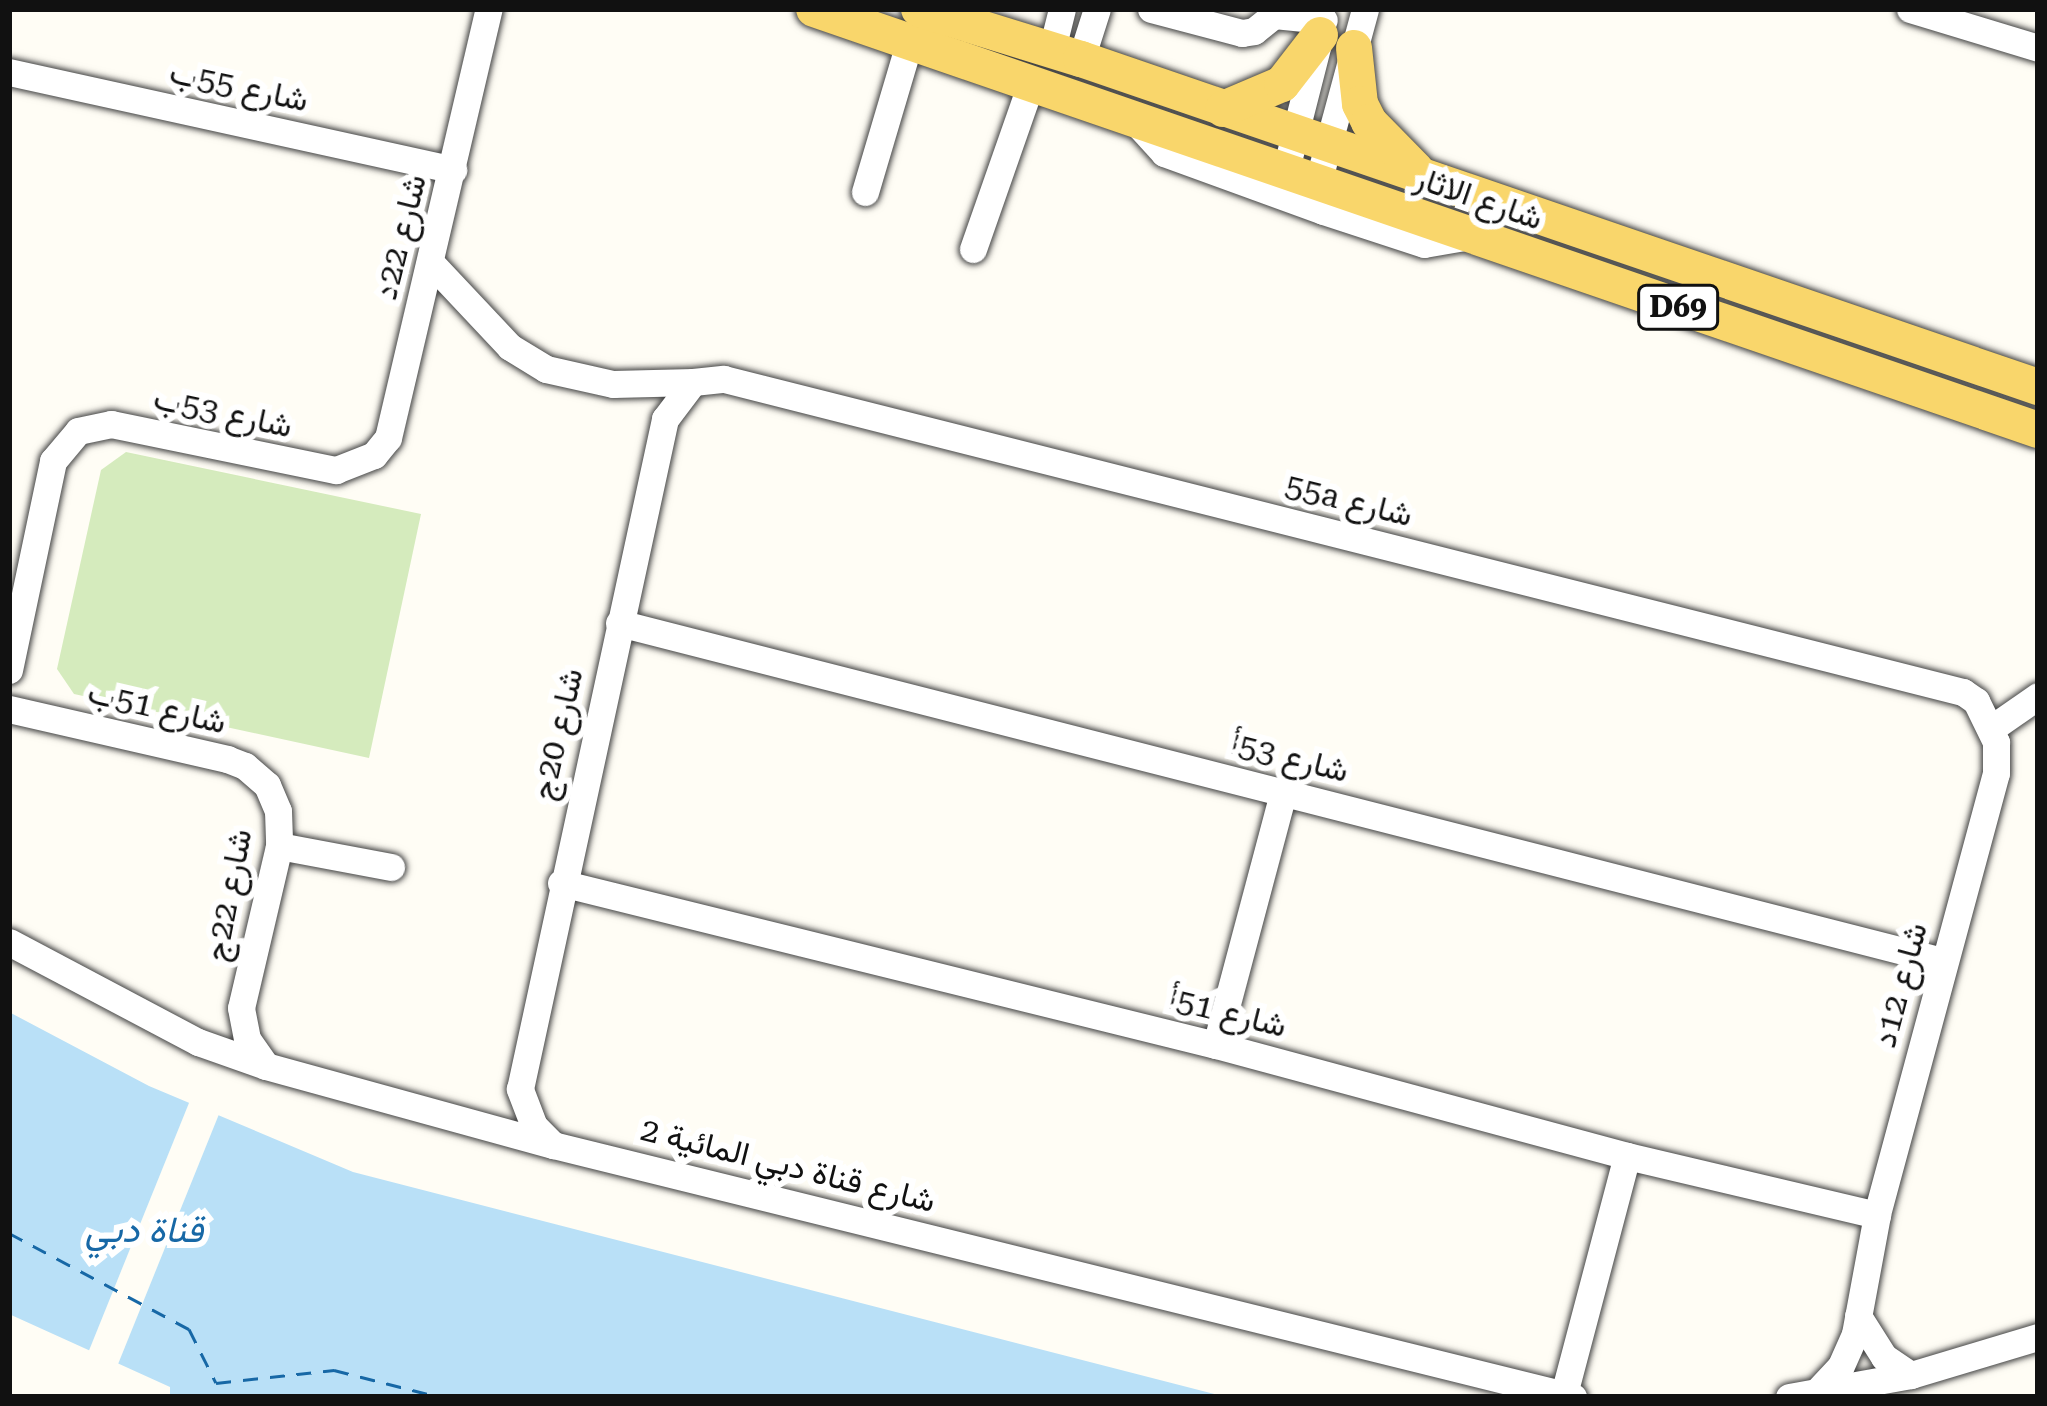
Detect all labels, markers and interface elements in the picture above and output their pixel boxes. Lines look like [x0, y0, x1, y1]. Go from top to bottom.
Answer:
street label: شارع 55ب [166, 52, 312, 120]
street label: شارع الاثار [1410, 158, 1548, 238]
street label: شارع 22د [365, 170, 435, 304]
road number: D69 [1636, 283, 1720, 331]
street label: شارع 53ب [150, 378, 296, 446]
street label: 55a شارع [1281, 465, 1417, 535]
street label: شارع 20ج [523, 664, 591, 804]
street label: شارع 51ب [84, 672, 230, 742]
street label: شارع 53أ [1227, 723, 1353, 791]
street label: شارع 22ج [196, 826, 260, 964]
street label: شارع 12د [1864, 918, 1936, 1052]
street label: شارع 51أ [1165, 978, 1291, 1046]
street label: شارع قناة دبي المائية 2 [637, 1109, 939, 1221]
water label: قناة دبي [85, 1209, 203, 1253]

